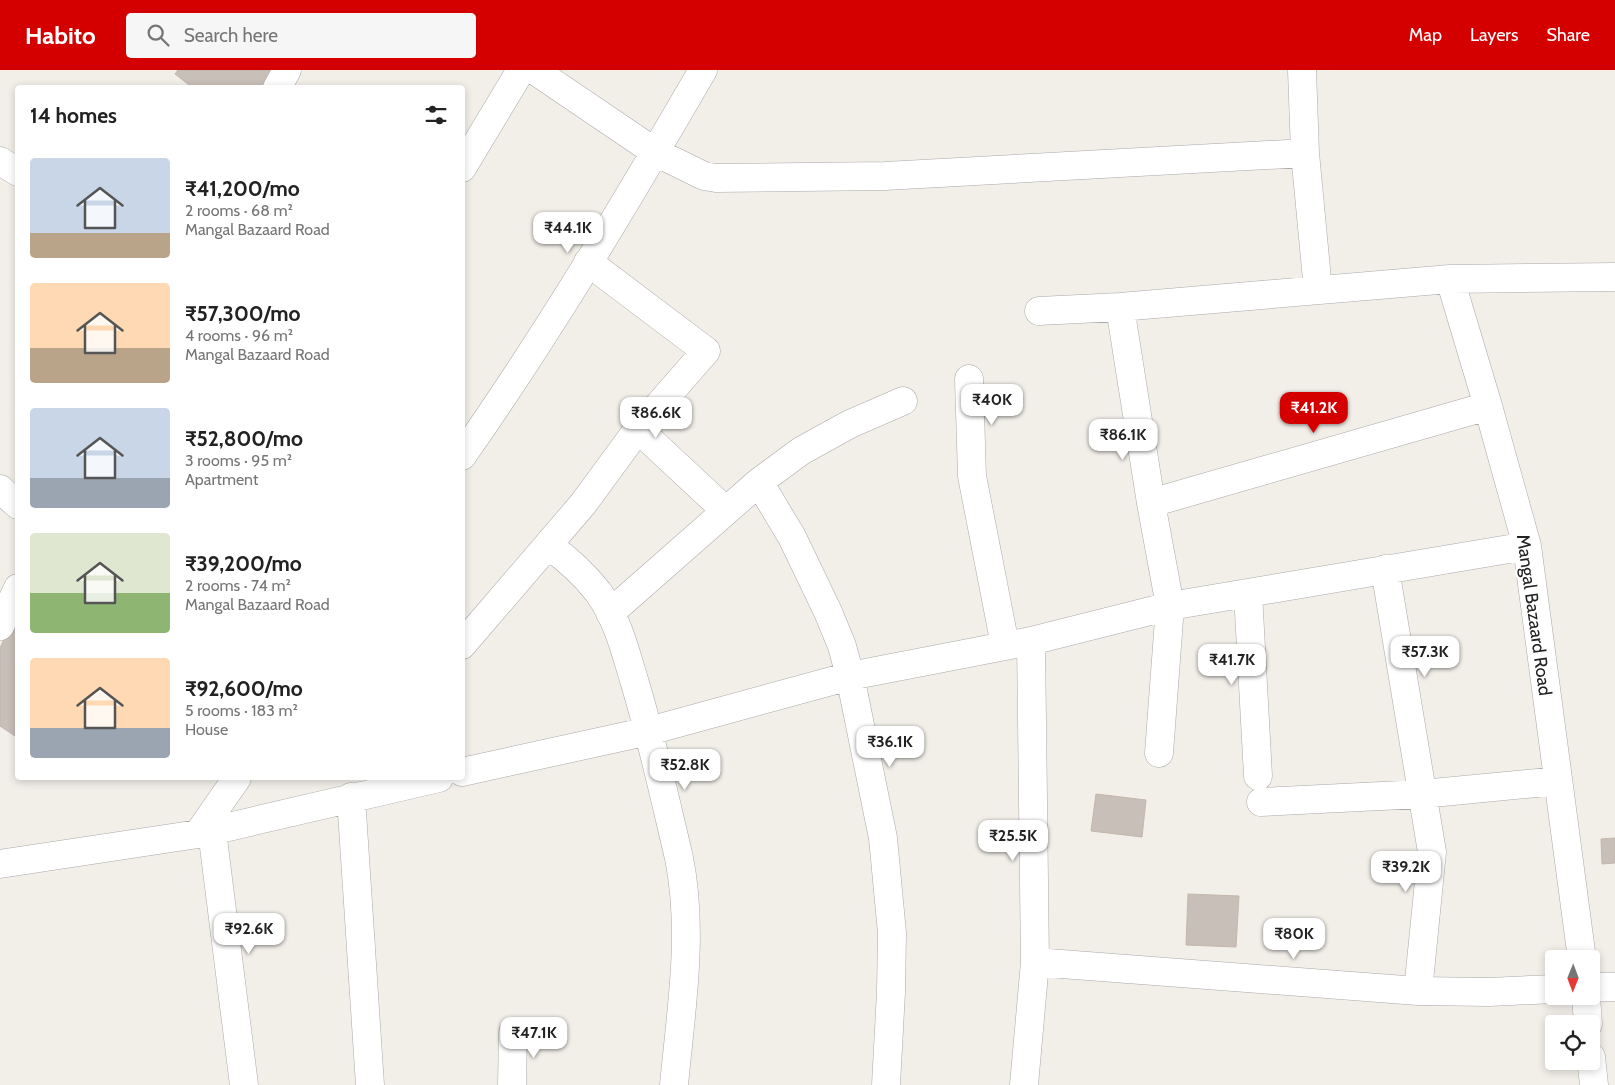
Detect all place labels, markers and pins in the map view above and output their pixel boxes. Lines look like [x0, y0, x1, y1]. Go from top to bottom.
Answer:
pin: ₹44.1K [527, 212, 609, 254]
pin: ₹40K [962, 384, 1022, 426]
pin: ₹41.2K [1273, 392, 1355, 434]
pin: ₹86.6K [615, 396, 697, 439]
pin: ₹86.1K [1082, 418, 1164, 461]
pin: ₹57.3K [1384, 636, 1466, 678]
pin: ₹41.7K [1191, 644, 1273, 686]
pin: ₹36.1K [849, 726, 931, 768]
pin: ₹52.8K [644, 748, 726, 791]
pin: ₹25.5K [972, 820, 1054, 862]
pin: ₹39.2K [1365, 850, 1447, 893]
pin: ₹92.6K [208, 912, 290, 955]
pin: ₹80K [1264, 918, 1324, 960]
pin: ₹47.1K [493, 1016, 575, 1059]

